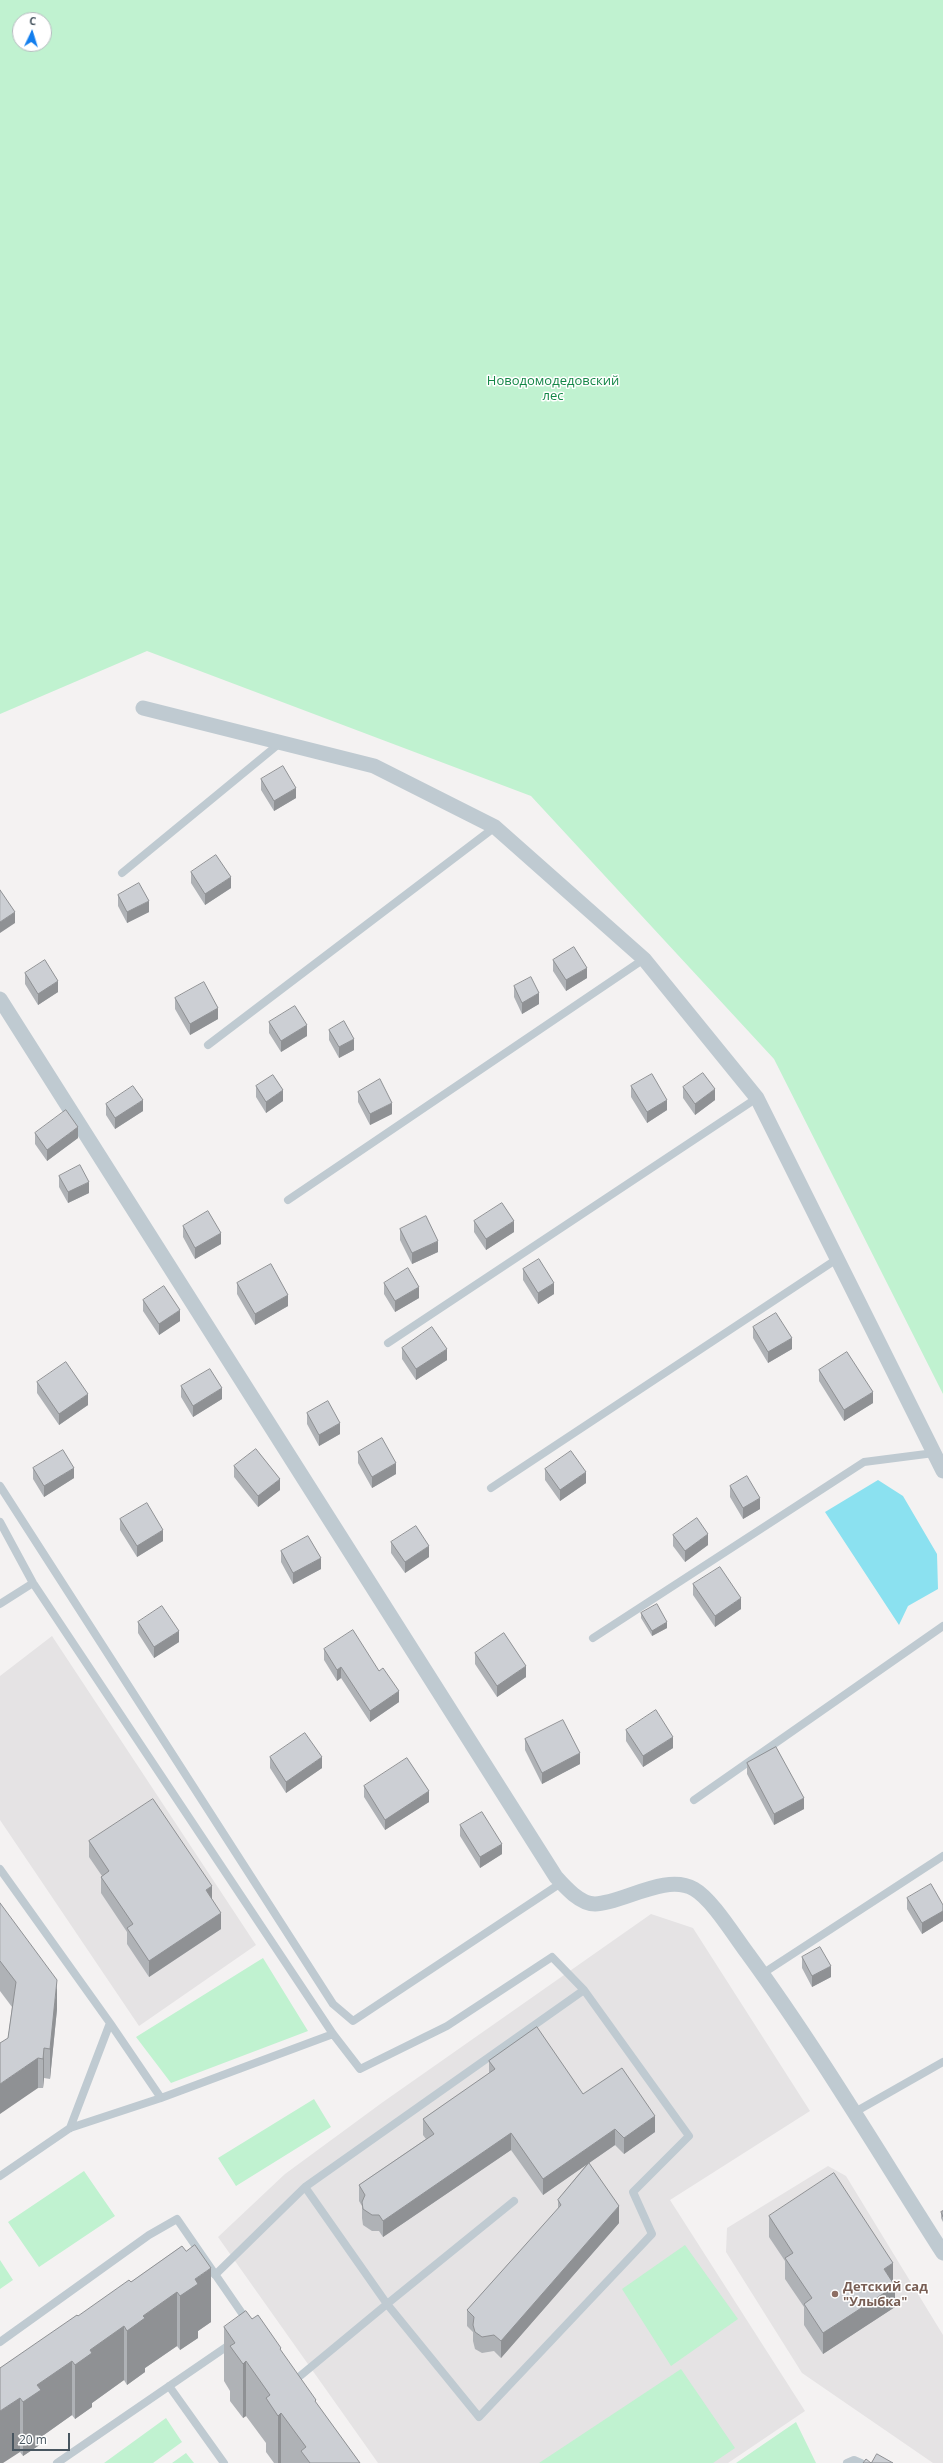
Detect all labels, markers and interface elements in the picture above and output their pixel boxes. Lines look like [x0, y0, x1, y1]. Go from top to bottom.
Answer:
north arrow [12, 12, 52, 52]
text: С [29, 13, 37, 28]
park label: Новодомодедовский лес [487, 373, 619, 404]
place label: Детский сад "Улыбка" [843, 2279, 928, 2310]
marker: Детский сад "Улыбка" [830, 2289, 840, 2299]
scale bar [14, 2425, 72, 2451]
text: 20 m [19, 2431, 47, 2448]

